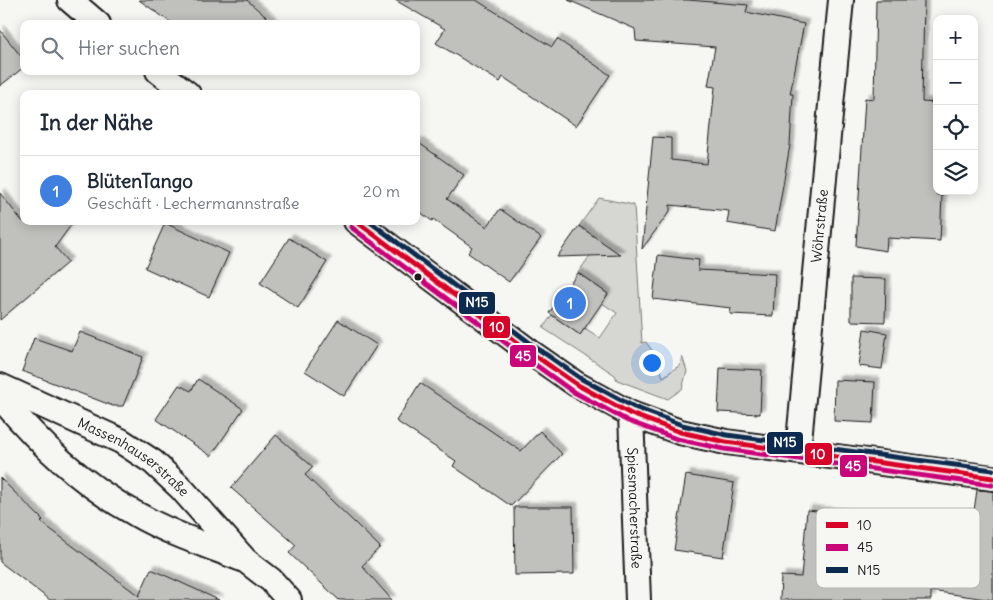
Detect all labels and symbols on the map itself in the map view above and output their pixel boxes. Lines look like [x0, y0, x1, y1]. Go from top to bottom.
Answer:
street label: Wöhrstraße [807, 188, 832, 264]
unlabelled marker [413, 272, 423, 282]
pin: 1 [554, 284, 586, 322]
line badge: N15 [458, 291, 496, 315]
text: N15 [465, 293, 489, 311]
line badge: 10 [482, 315, 511, 339]
text: 10 [490, 318, 504, 336]
line badge: 45 [509, 344, 537, 368]
text: 45 [515, 347, 531, 365]
your location [639, 350, 665, 376]
street label: Massenhauserstraße [75, 414, 193, 500]
line badge: N15 [766, 431, 804, 455]
text: N15 [773, 433, 797, 451]
line badge: 10 [804, 442, 833, 466]
text: 10 [811, 445, 825, 463]
street label: Spiesmacherstraße [623, 447, 646, 569]
line badge: 45 [839, 454, 868, 478]
text: 45 [845, 457, 861, 475]
legend [816, 508, 980, 588]
text: 10 [857, 516, 872, 534]
text: 45 [857, 538, 873, 556]
text: N15 [857, 561, 880, 579]

